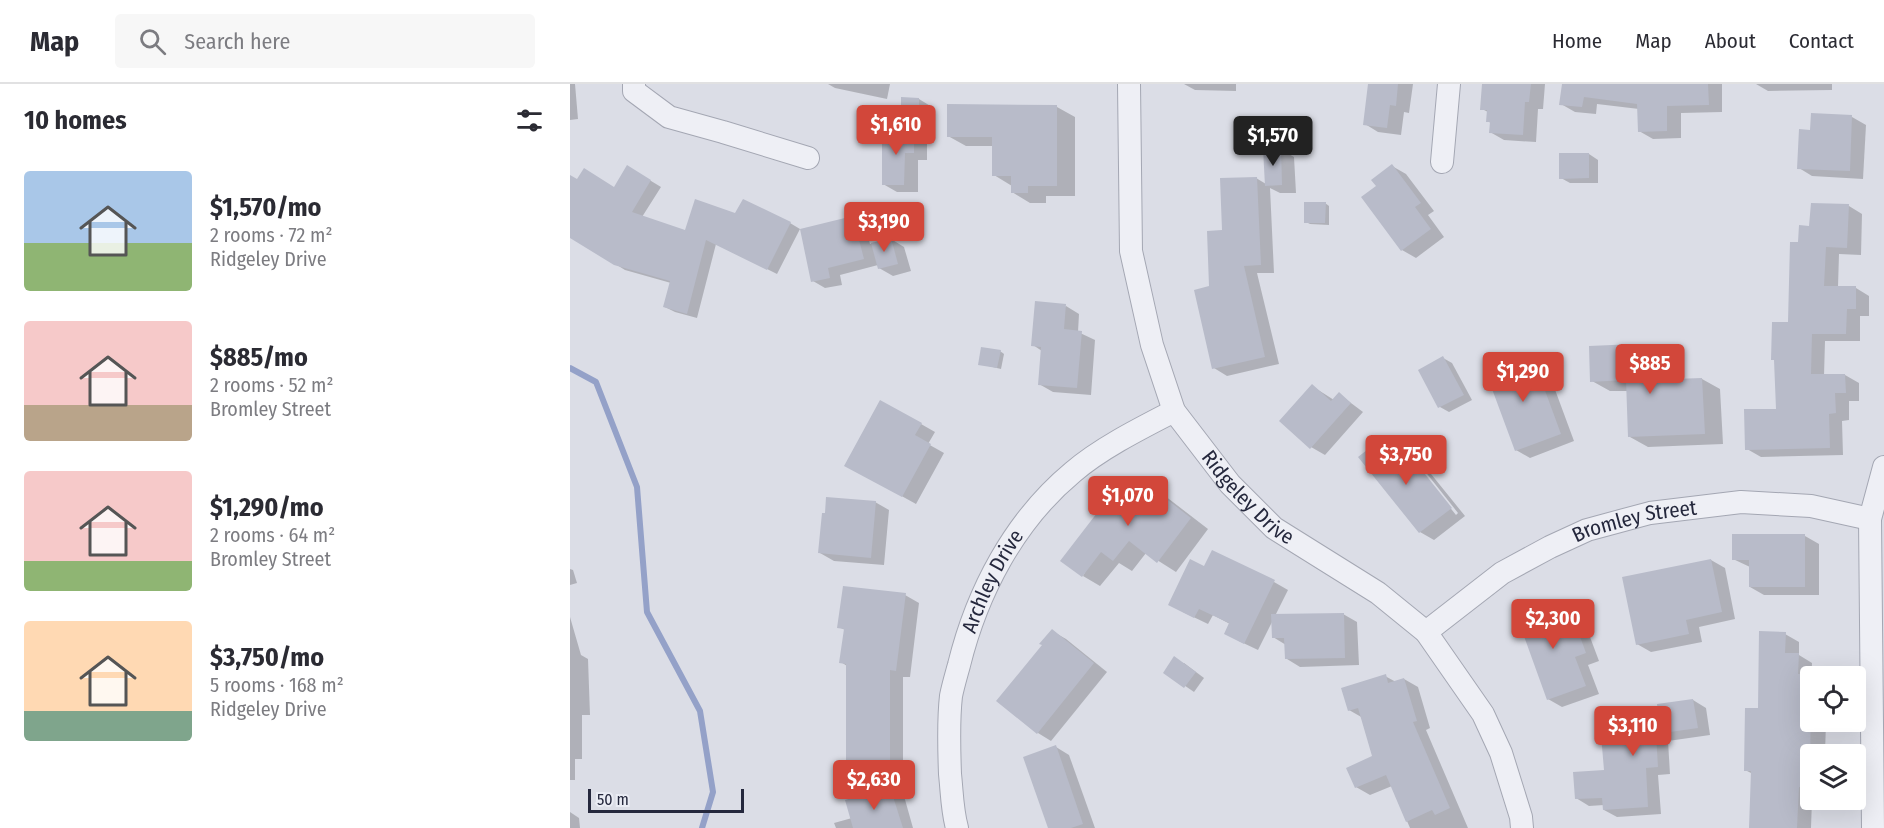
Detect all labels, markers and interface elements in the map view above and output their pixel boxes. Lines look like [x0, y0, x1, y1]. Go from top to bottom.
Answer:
search box [115, 14, 535, 68]
text: Map [30, 25, 79, 58]
icon: search [136, 25, 169, 58]
text: Search here [184, 28, 290, 55]
text: Home [1552, 28, 1602, 54]
text: Map [1635, 28, 1672, 54]
text: About [1705, 28, 1756, 54]
text: Contact [1789, 28, 1854, 54]
icon: filters [513, 104, 546, 137]
text: 10 homes [24, 105, 127, 136]
pin: $1,610 [847, 105, 945, 156]
text: $1,610 [871, 112, 921, 136]
pin: $1,570 [1224, 116, 1322, 167]
text: $1,570 [1247, 123, 1299, 147]
text: $1,570/mo [210, 192, 321, 223]
icon: home [72, 195, 144, 267]
pin: $3,190 [835, 202, 933, 253]
text: $3,190 [858, 209, 910, 233]
text: 2 rooms · 72 m² [210, 223, 332, 247]
text: Ridgeley Drive [210, 247, 327, 271]
text: $885/mo [210, 342, 308, 373]
pin: $885 [1614, 344, 1686, 395]
icon: home [72, 345, 144, 417]
text: $885 [1630, 351, 1670, 375]
pin: $1,290 [1474, 352, 1572, 403]
text: $1,290 [1497, 359, 1549, 383]
text: 2 rooms · 52 m² [210, 373, 334, 397]
text: Bromley Street [210, 397, 331, 421]
pin: $3,750 [1357, 435, 1455, 486]
text: $3,750 [1380, 442, 1433, 466]
street label: Ridgeley Drive [1196, 445, 1299, 550]
pin: $1,070 [1079, 476, 1177, 527]
text: $1,070 [1102, 483, 1154, 507]
text: $1,290/mo [210, 492, 324, 523]
street label: Bromley Street [1568, 494, 1698, 548]
icon: home [72, 495, 144, 567]
text: 2 rooms · 64 m² [210, 523, 335, 547]
street label: Archley Drive [956, 524, 1029, 636]
text: Bromley Street [210, 547, 331, 571]
pin: $2,300 [1504, 599, 1602, 650]
text: $2,300 [1525, 606, 1581, 630]
text: $3,750/mo [210, 642, 324, 673]
icon: home [72, 645, 144, 717]
map controls [1800, 666, 1866, 810]
button: locate [1800, 666, 1866, 732]
text: 5 rooms · 168 m² [210, 673, 344, 697]
text: Ridgeley Drive [210, 697, 327, 721]
pin: $3,110 [1584, 706, 1682, 757]
text: $3,110 [1608, 713, 1658, 737]
button: layers [1800, 744, 1866, 810]
pin: $2,630 [825, 760, 923, 811]
text: $2,630 [847, 767, 901, 791]
scale bar [588, 786, 744, 814]
text: 50 m [597, 790, 629, 809]

